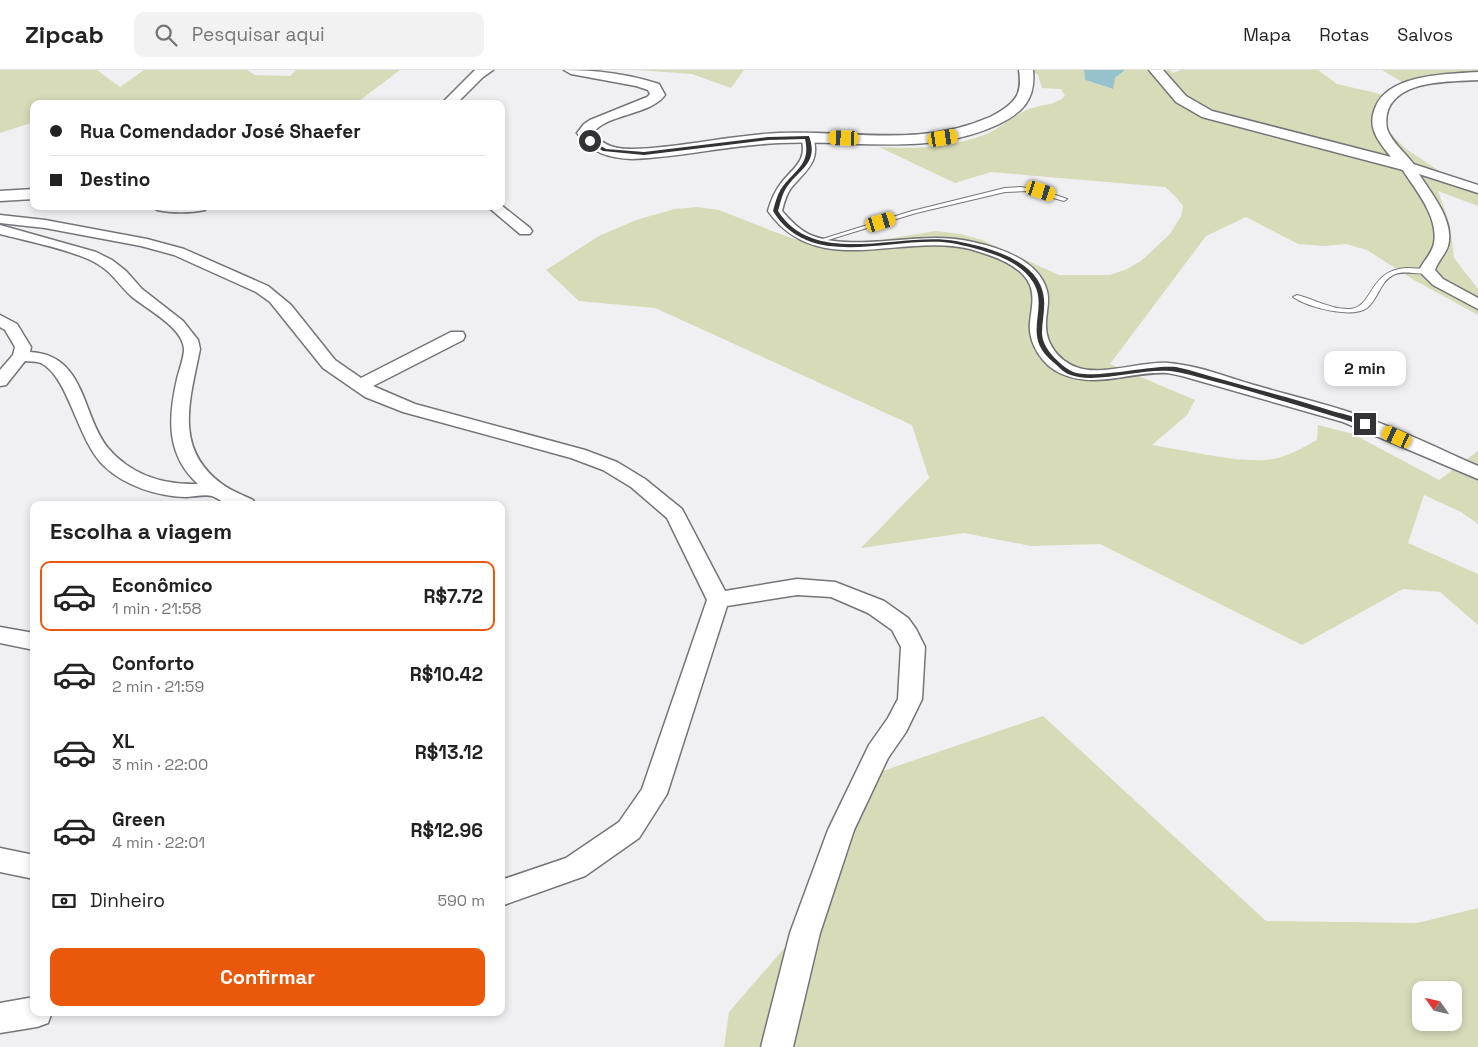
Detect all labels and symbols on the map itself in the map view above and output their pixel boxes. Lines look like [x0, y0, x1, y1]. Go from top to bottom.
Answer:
car [927, 128, 958, 148]
route start [579, 130, 601, 152]
car [828, 130, 859, 146]
car [1024, 179, 1057, 203]
car [864, 210, 897, 234]
callout: 2 min [1324, 352, 1406, 386]
route end [1354, 413, 1376, 435]
car [1380, 424, 1413, 450]
north arrow [1412, 981, 1462, 1031]

